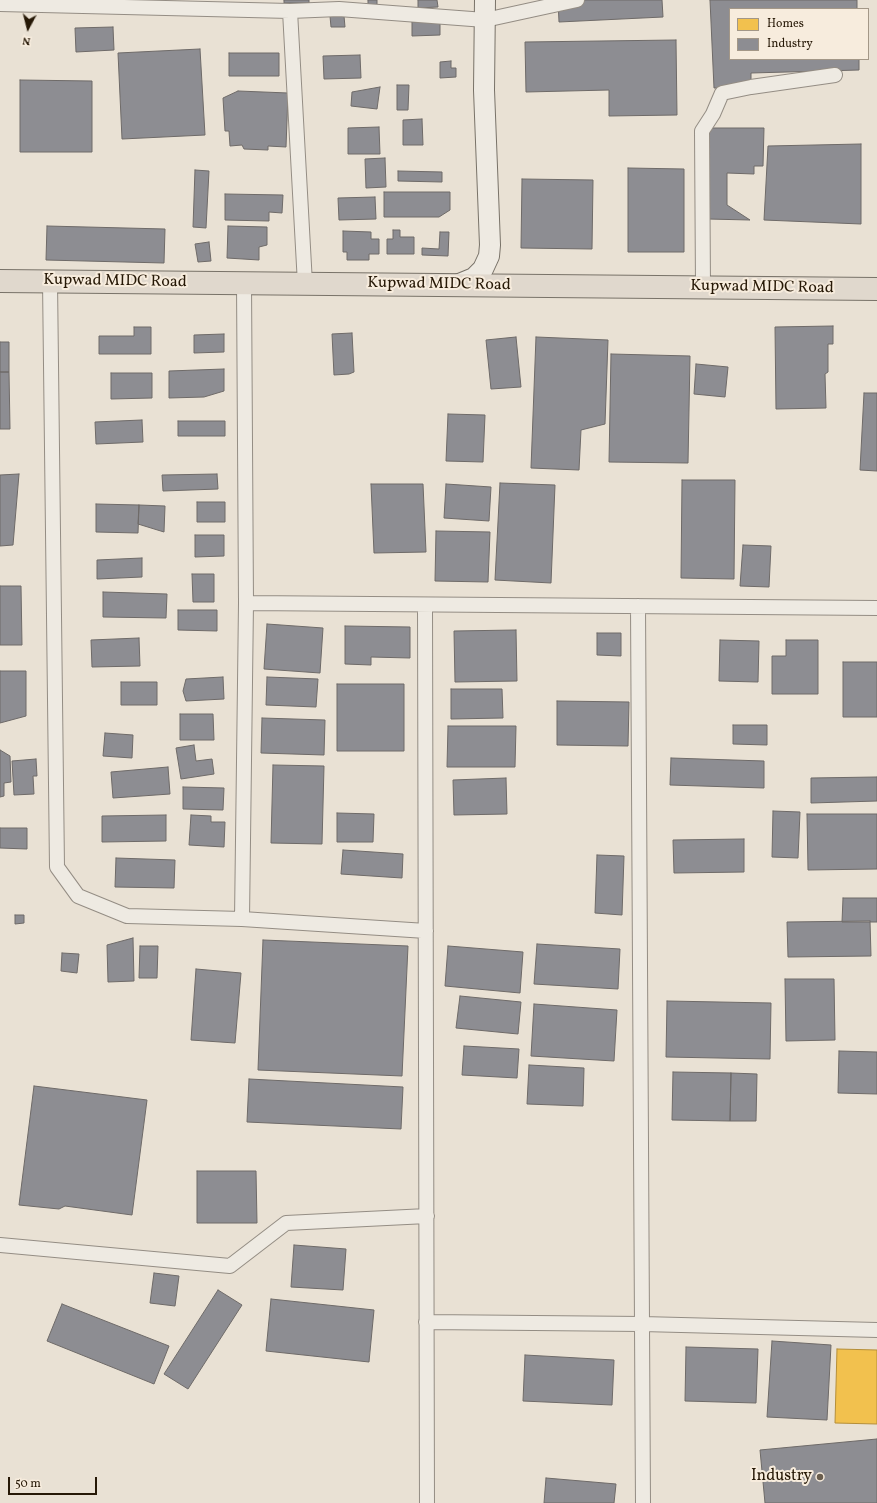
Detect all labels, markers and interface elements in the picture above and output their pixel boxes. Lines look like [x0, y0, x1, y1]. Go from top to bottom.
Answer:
north arrow [8, 8, 48, 48]
legend [729, 8, 869, 60]
text: Homes [767, 16, 804, 32]
text: N [22, 32, 31, 48]
text: Industry [767, 36, 813, 52]
street label: Kupwad MIDC Road [43, 271, 187, 293]
street label: Kupwad MIDC Road [367, 274, 511, 296]
street label: Kupwad MIDC Road [690, 277, 834, 299]
place label: Industry [751, 1467, 812, 1487]
scale bar [10, 1469, 99, 1495]
marker: Industry [815, 1472, 825, 1482]
text: 50 m [15, 1476, 41, 1492]

